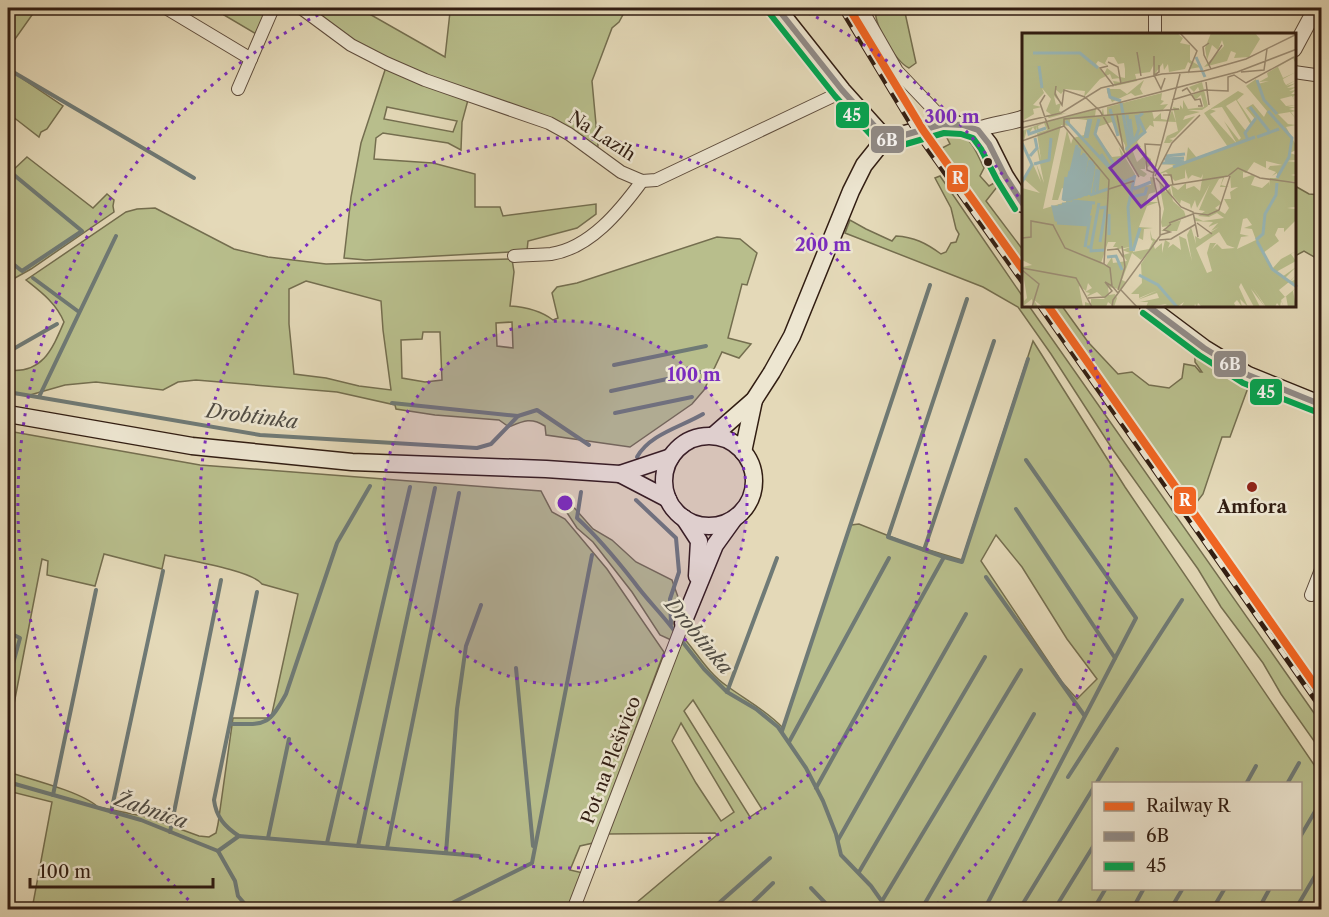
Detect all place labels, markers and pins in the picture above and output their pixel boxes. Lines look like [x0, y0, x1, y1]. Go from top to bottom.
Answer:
unlabelled marker [982, 156, 994, 168]
marker: Amfora [1245, 480, 1259, 494]
centre of rings [555, 493, 575, 513]
place label: Amfora [1216, 496, 1287, 518]

